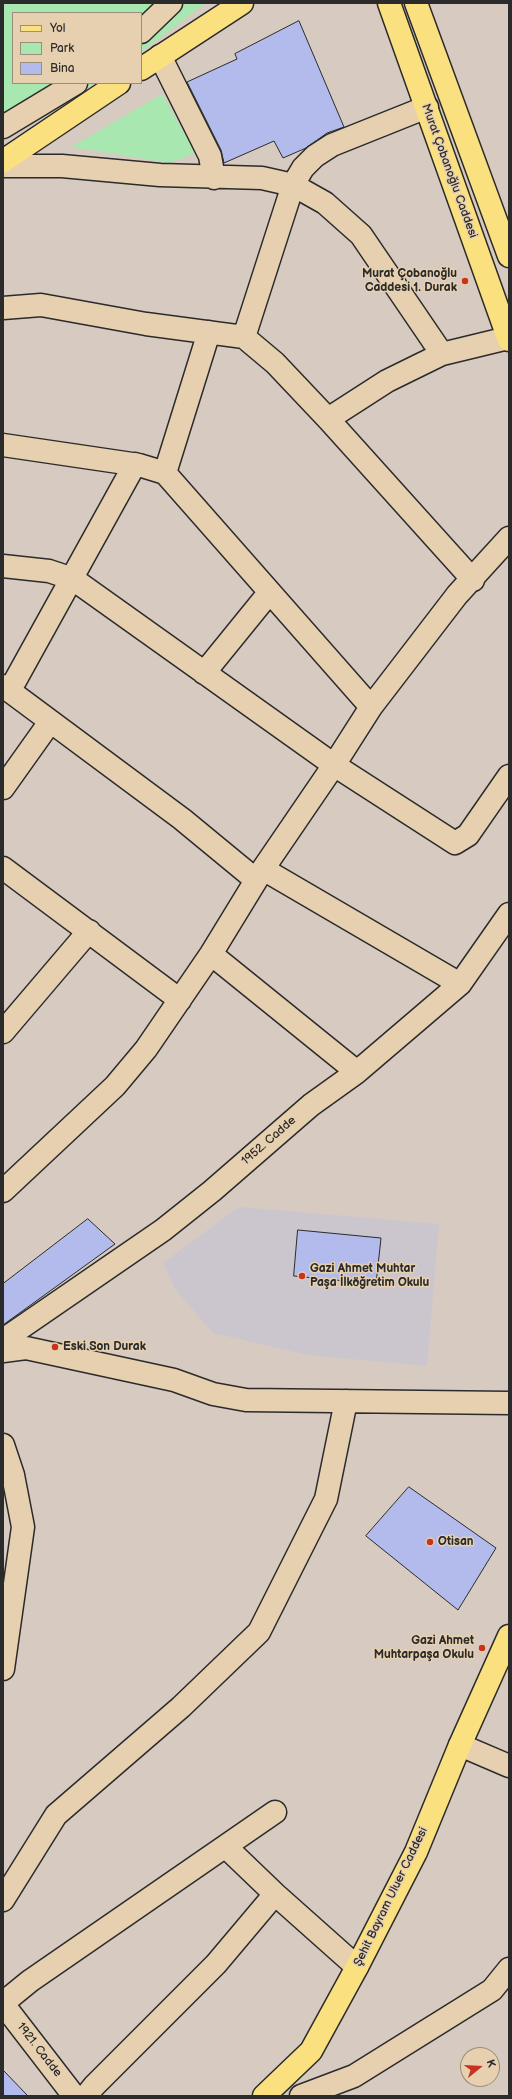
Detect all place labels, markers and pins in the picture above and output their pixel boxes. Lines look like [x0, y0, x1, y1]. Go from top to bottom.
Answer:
place label: Murat Çobanoğlu Caddesi 1. Durak [362, 267, 457, 295]
marker: Murat Çobanoğlu Caddesi 1. Durak [460, 276, 470, 286]
place label: Gazi Ahmet Muhtar Paşa İlköğretim Okulu [310, 1262, 429, 1290]
marker: Gazi Ahmet Muhtar Paşa İlköğretim Okulu [297, 1271, 307, 1281]
place label: Eski Son Durak [63, 1340, 146, 1354]
marker: Eski Son Durak [50, 1342, 60, 1352]
place label: Otisan [438, 1535, 473, 1549]
marker: Otisan [425, 1537, 435, 1547]
place label: Gazi Ahmet Muhtarpaşa Okulu [374, 1634, 474, 1662]
marker: Gazi Ahmet Muhtarpaşa Okulu [477, 1643, 487, 1653]

